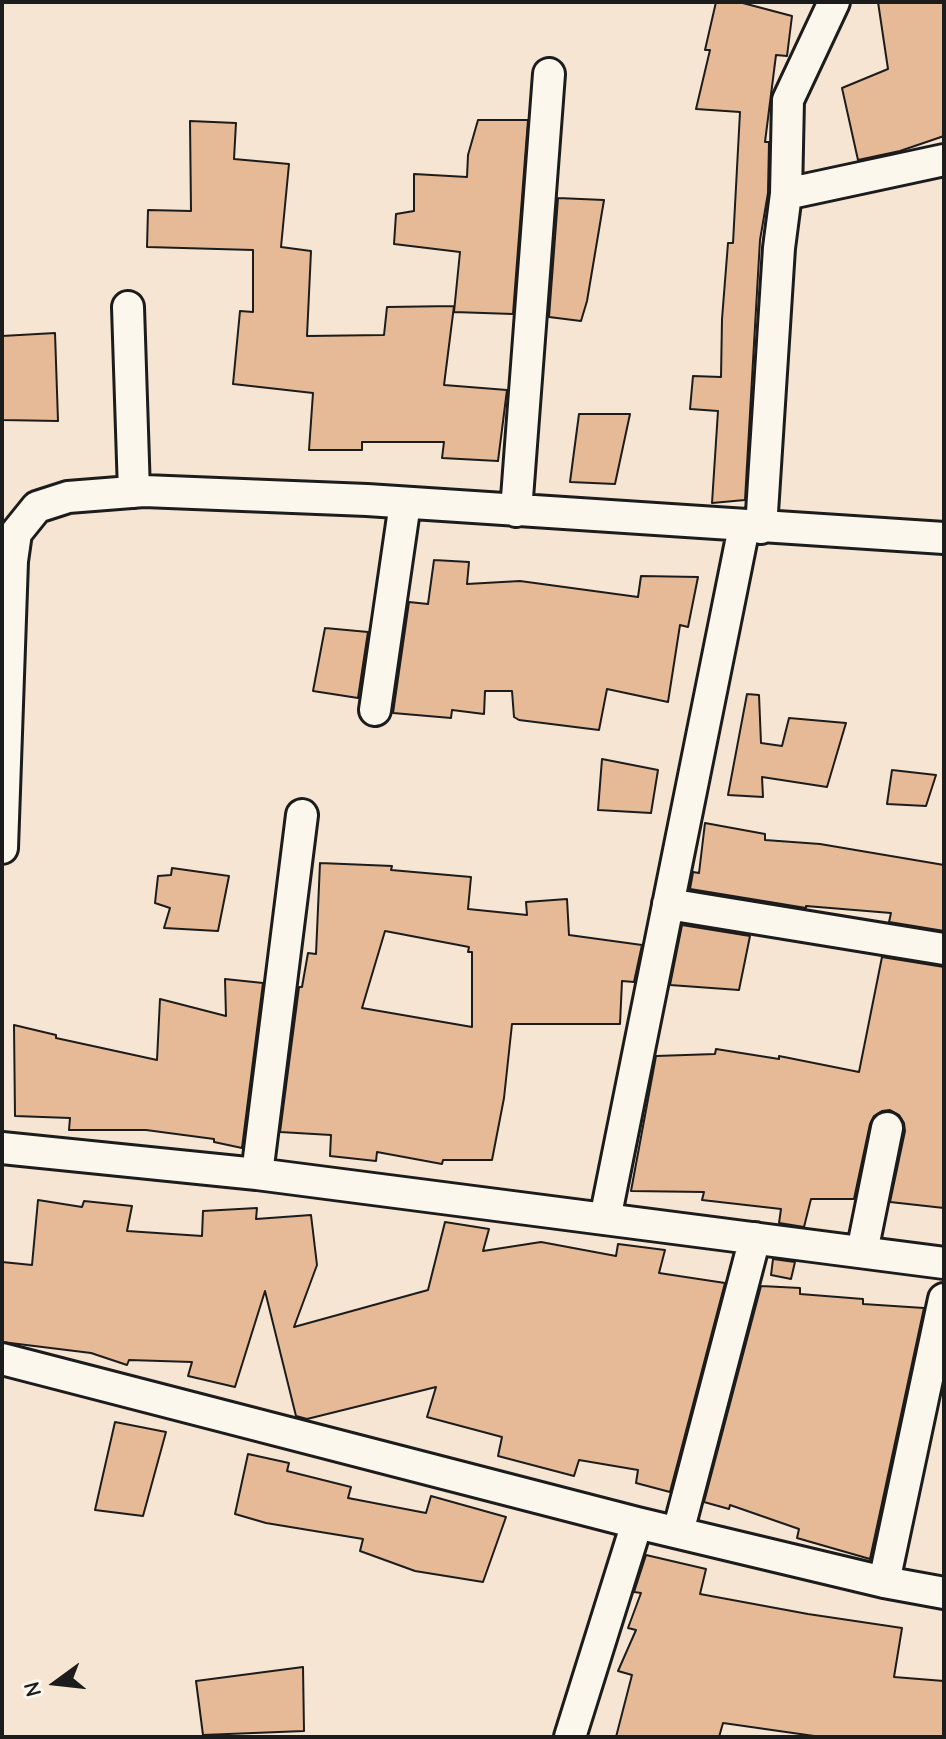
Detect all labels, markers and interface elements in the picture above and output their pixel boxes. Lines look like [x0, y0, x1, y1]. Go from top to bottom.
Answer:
north arrow [16, 1643, 96, 1723]
text: N [18, 1679, 47, 1700]

